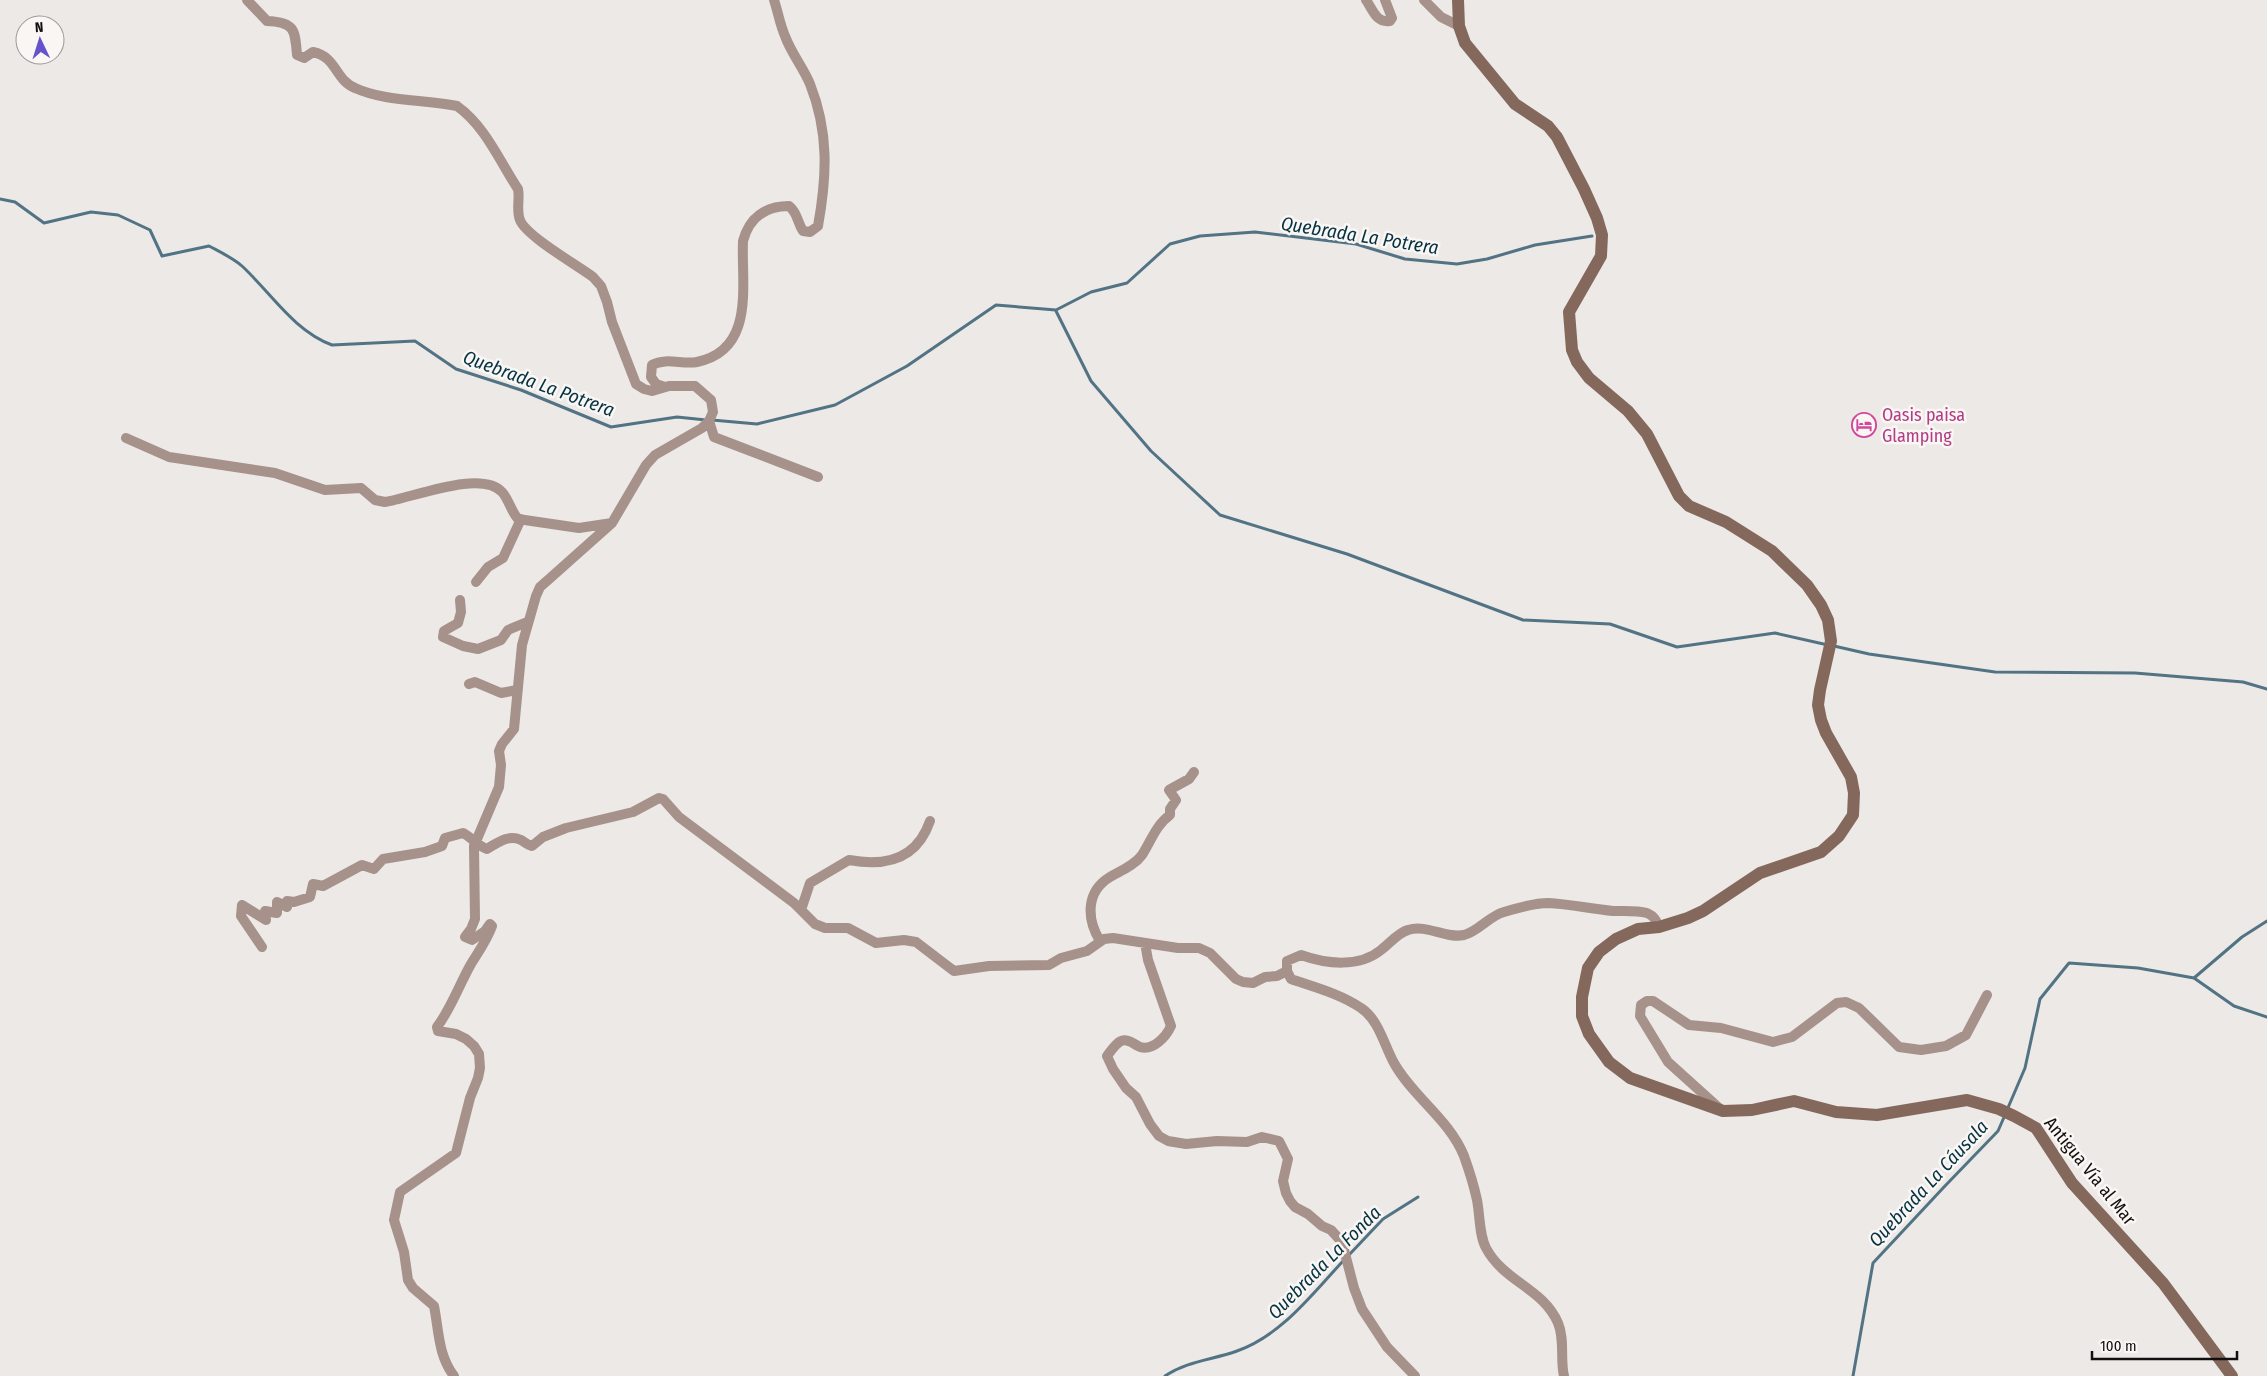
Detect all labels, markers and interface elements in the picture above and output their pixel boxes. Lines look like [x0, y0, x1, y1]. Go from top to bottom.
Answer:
north arrow [15, 15, 65, 65]
text: N [34, 19, 44, 36]
water label: Quebrada La Potrera [1279, 212, 1440, 259]
water label: Quebrada La Potrera [460, 345, 618, 422]
place label: Oasis paisa Glamping [1882, 404, 1965, 447]
hotel icon: Oasis paisa Glamping [1851, 412, 1877, 438]
street label: Antigua Vía al Mar [2040, 1113, 2141, 1230]
water label: Quebrada La Cáusala [1864, 1115, 1993, 1251]
water label: Quebrada La Fonda [1263, 1201, 1386, 1324]
scale bar [2092, 1328, 2237, 1360]
text: 100 m [2100, 1337, 2137, 1355]

